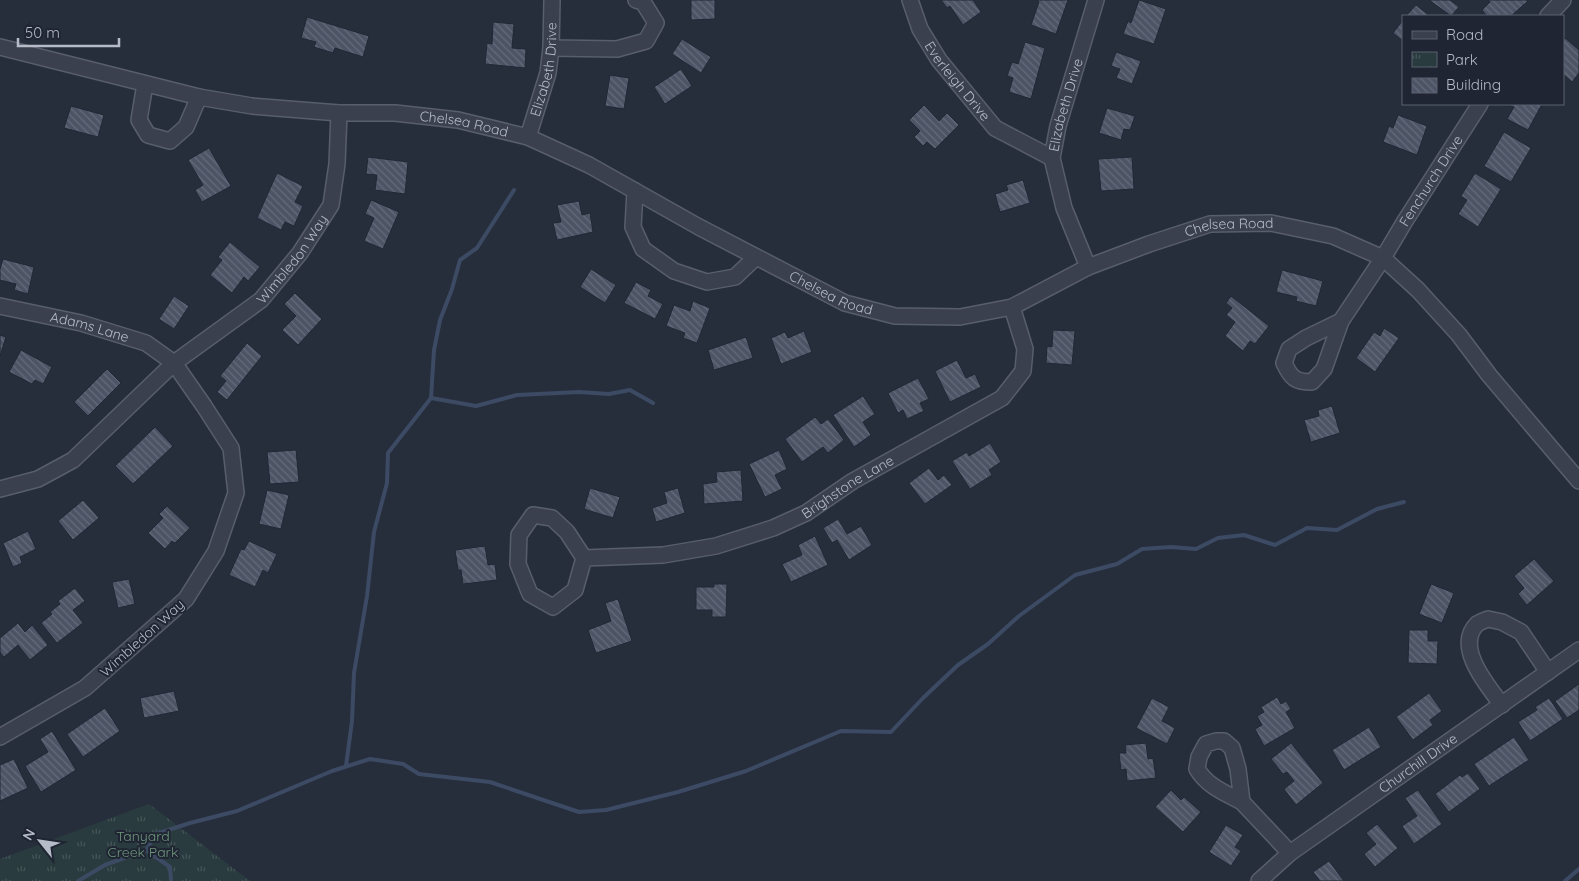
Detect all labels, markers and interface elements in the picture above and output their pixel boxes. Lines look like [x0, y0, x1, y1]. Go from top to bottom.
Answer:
scale bar [18, 15, 119, 47]
legend [1402, 15, 1564, 105]
street label: Elizabeth Drive [526, 22, 561, 119]
text: 50 m [25, 23, 60, 42]
text: Road [1446, 25, 1483, 44]
street label: Everleigh Drive [921, 38, 995, 125]
text: Park [1446, 50, 1478, 69]
street label: Elizabeth Drive [1044, 56, 1087, 153]
text: Building [1446, 75, 1501, 94]
street label: Chelsea Road [419, 107, 510, 141]
street label: Fenchurch Drive [1395, 132, 1467, 230]
street label: Wimbledon Way [253, 211, 331, 308]
street label: Chelsea Road [1182, 214, 1274, 241]
street label: Chelsea Road [786, 267, 875, 319]
street label: Adams Lane [48, 308, 131, 346]
street label: Brighstone Lane [798, 451, 897, 523]
street label: Wimbledon Way [96, 595, 188, 681]
street label: Churchill Drive [1375, 729, 1461, 797]
north arrow [15, 816, 65, 866]
text: N [18, 826, 39, 843]
park label: Tanyard Creek Park [108, 827, 179, 861]

